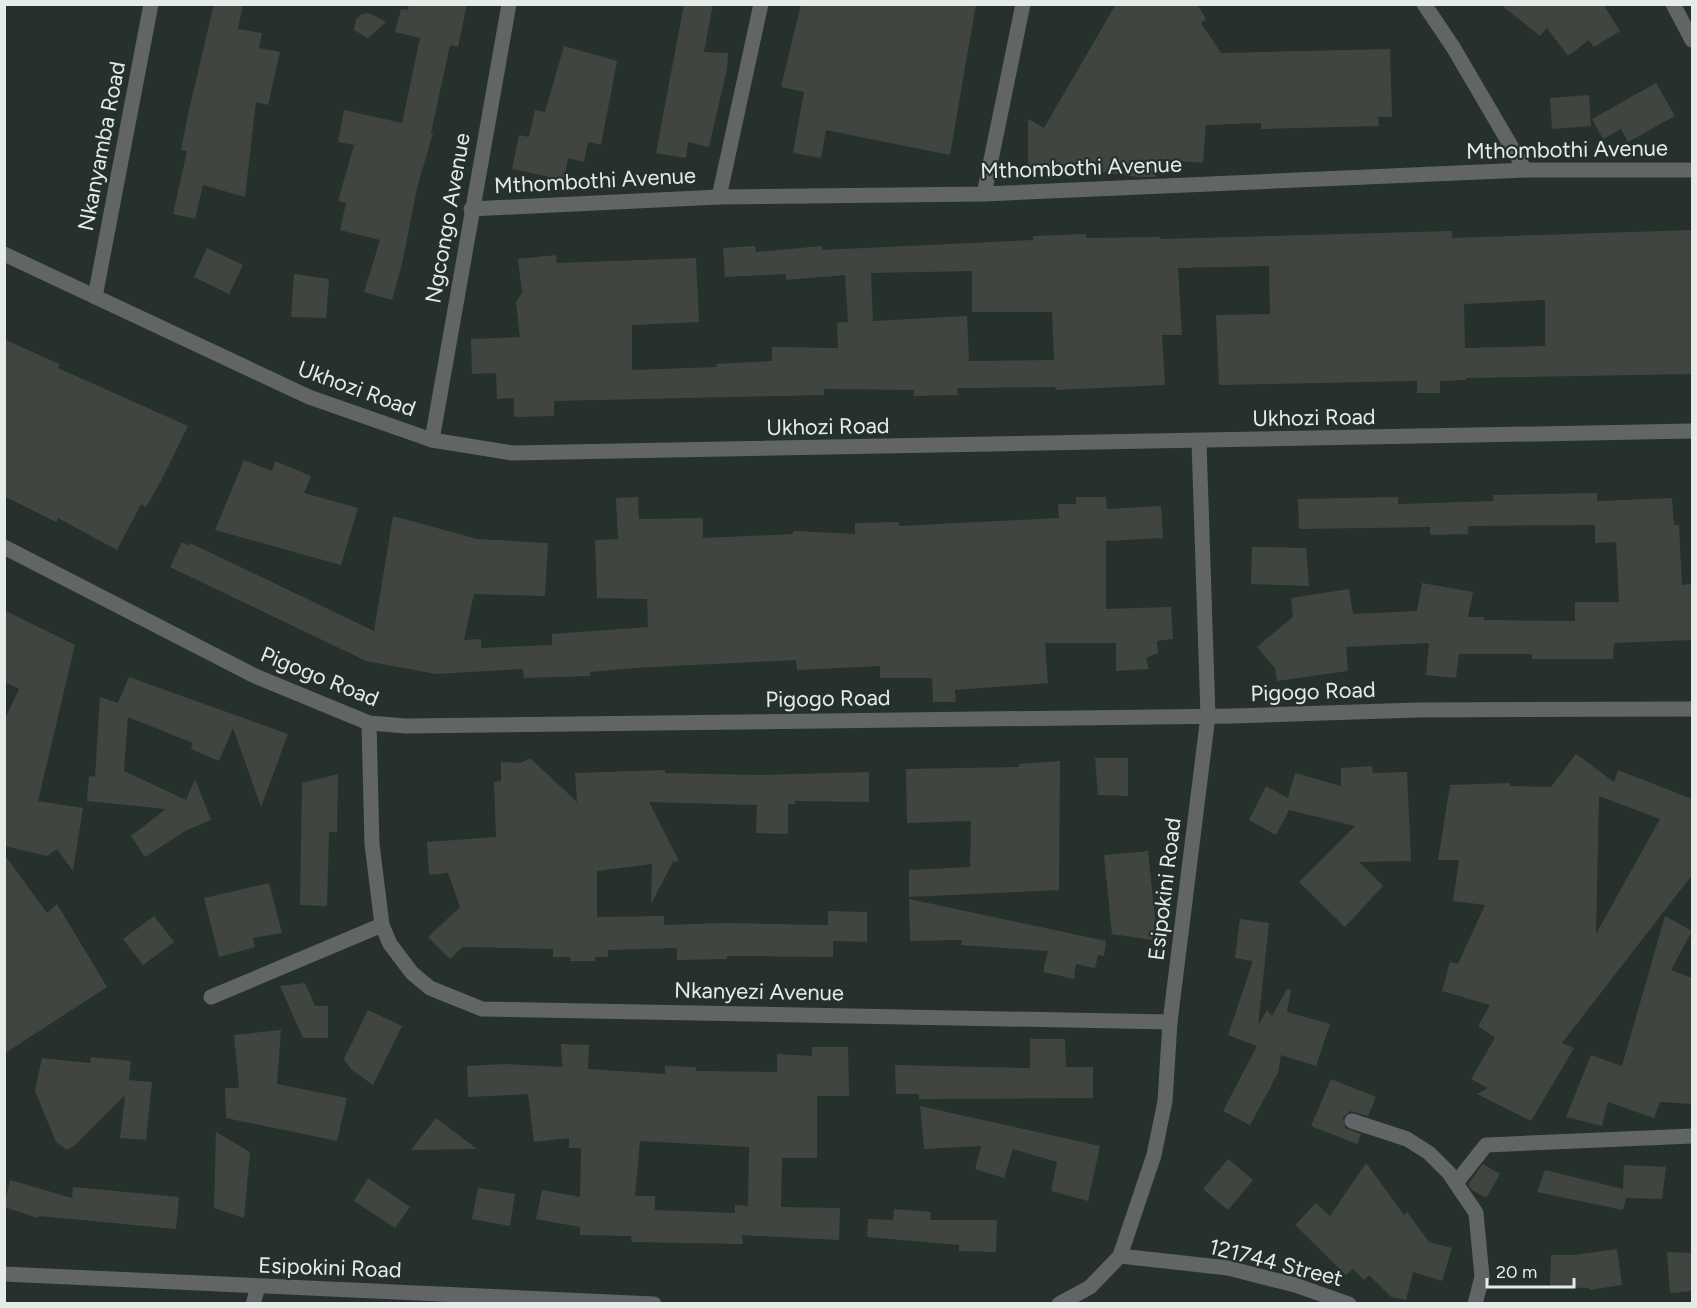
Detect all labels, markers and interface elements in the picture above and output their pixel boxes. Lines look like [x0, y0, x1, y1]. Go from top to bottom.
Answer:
street label: Nkanyamba Road [72, 59, 131, 233]
street label: Ngcongo Avenue [419, 131, 476, 305]
street label: Mthombothi Avenue [1466, 134, 1668, 165]
street label: Mthombothi Avenue [980, 150, 1182, 185]
street label: Mthombothi Avenue [494, 162, 697, 199]
street label: Ukhozi Road [294, 355, 419, 422]
street label: Ukhozi Road [1252, 403, 1376, 432]
street label: Ukhozi Road [766, 412, 890, 441]
street label: Pigogo Road [257, 640, 383, 712]
street label: Pigogo Road [1250, 676, 1376, 707]
street label: Pigogo Road [765, 684, 891, 713]
street label: Esipokini Road [1142, 816, 1187, 962]
street label: Nkanyezi Avenue [674, 977, 844, 1006]
street label: 121744 Street [1206, 1233, 1345, 1292]
scale bar [1487, 1251, 1574, 1289]
street label: Esipokini Road [258, 1252, 402, 1283]
text: 20 m [1496, 1261, 1537, 1283]

